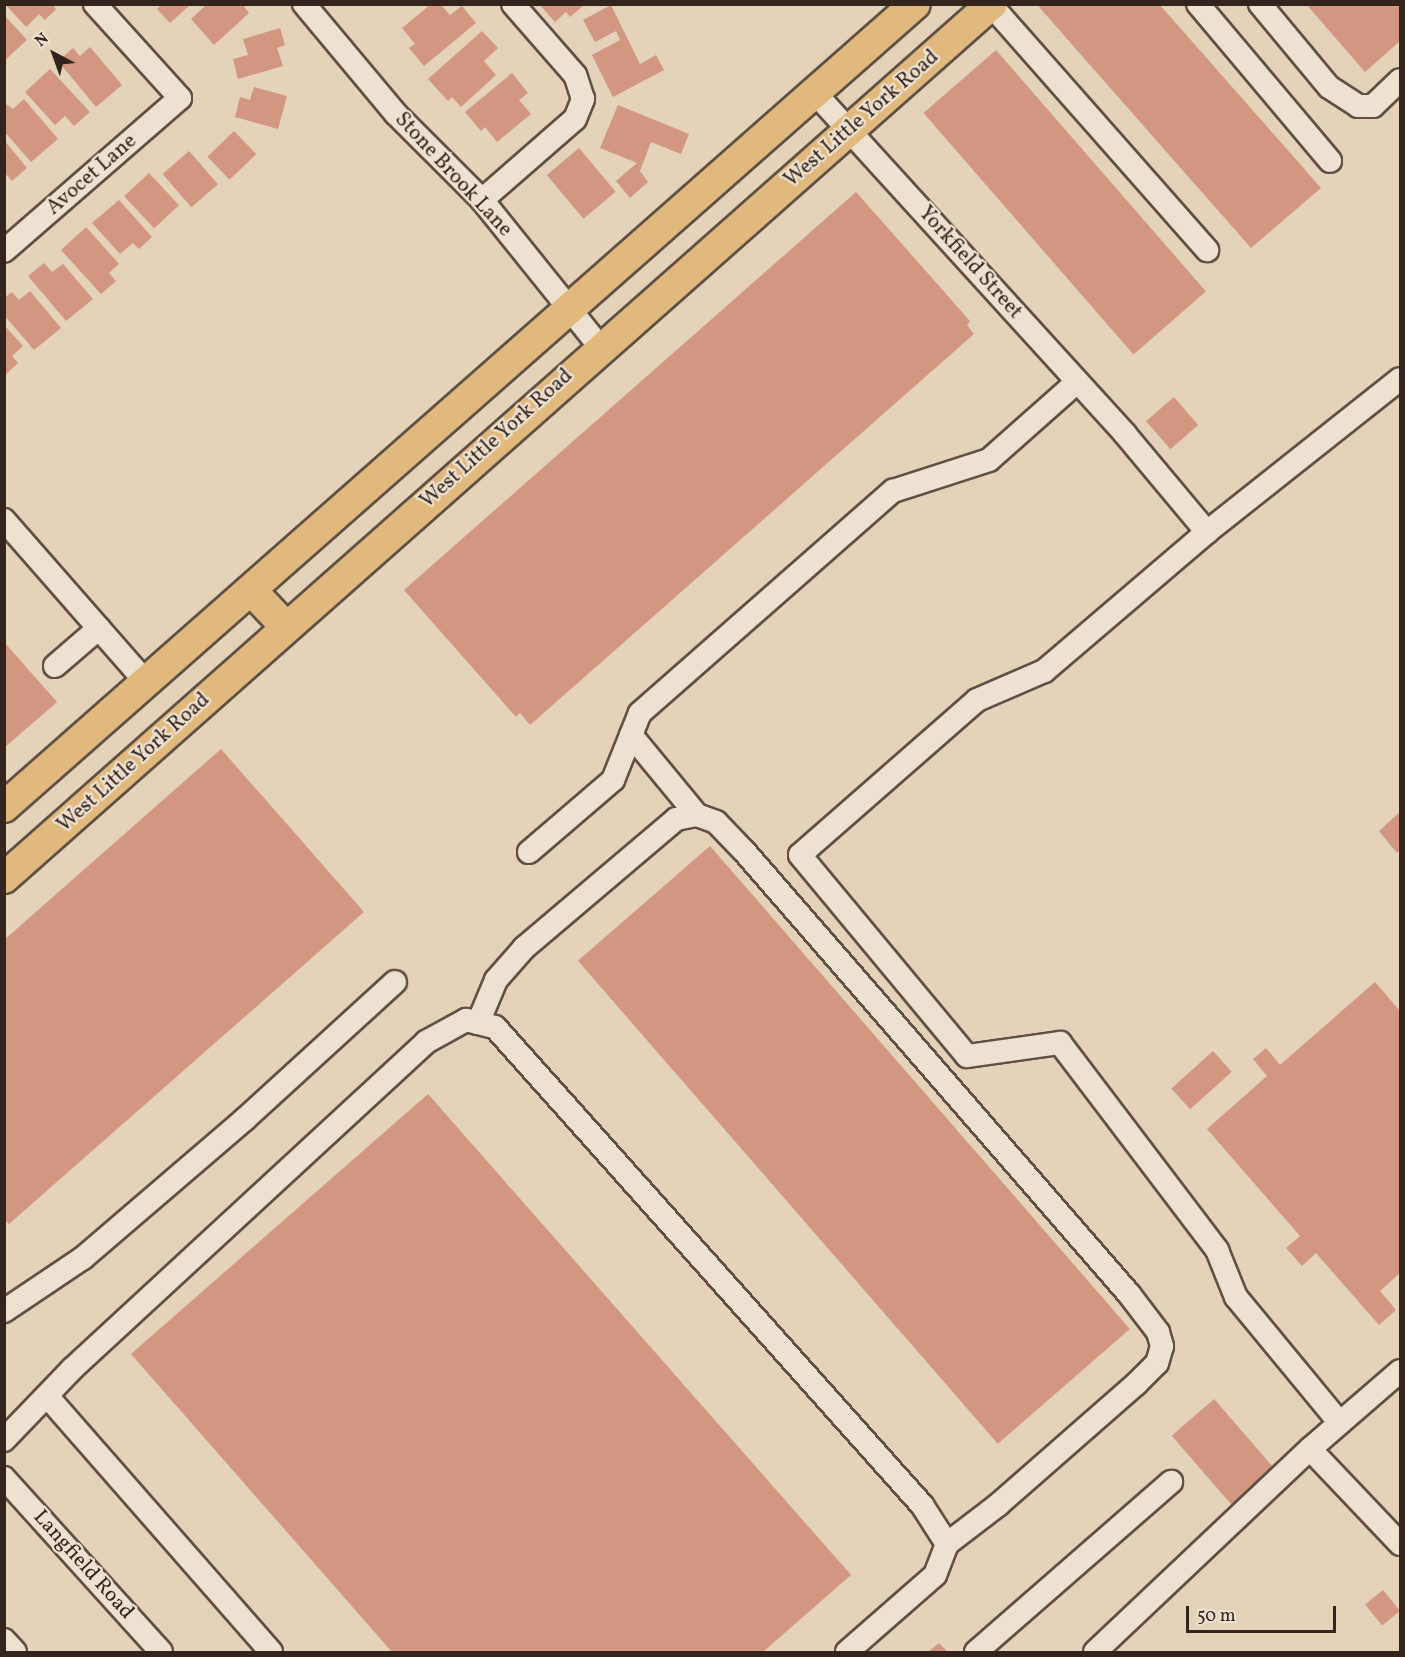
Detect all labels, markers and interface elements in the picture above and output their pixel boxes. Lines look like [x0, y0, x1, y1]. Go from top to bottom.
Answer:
north arrow [24, 24, 84, 84]
text: N [31, 28, 54, 53]
street label: West Little York Road [779, 45, 945, 193]
street label: Stone Brook Lane [389, 108, 517, 242]
street label: Avocet Lane [42, 129, 142, 221]
street label: Yorkfield Street [913, 201, 1027, 325]
street label: West Little York Road [415, 364, 579, 514]
street label: West Little York Road [52, 688, 216, 838]
street label: Langfield Road [27, 1505, 139, 1625]
scale bar [1189, 1594, 1339, 1632]
text: 50 m [1197, 1604, 1236, 1629]

